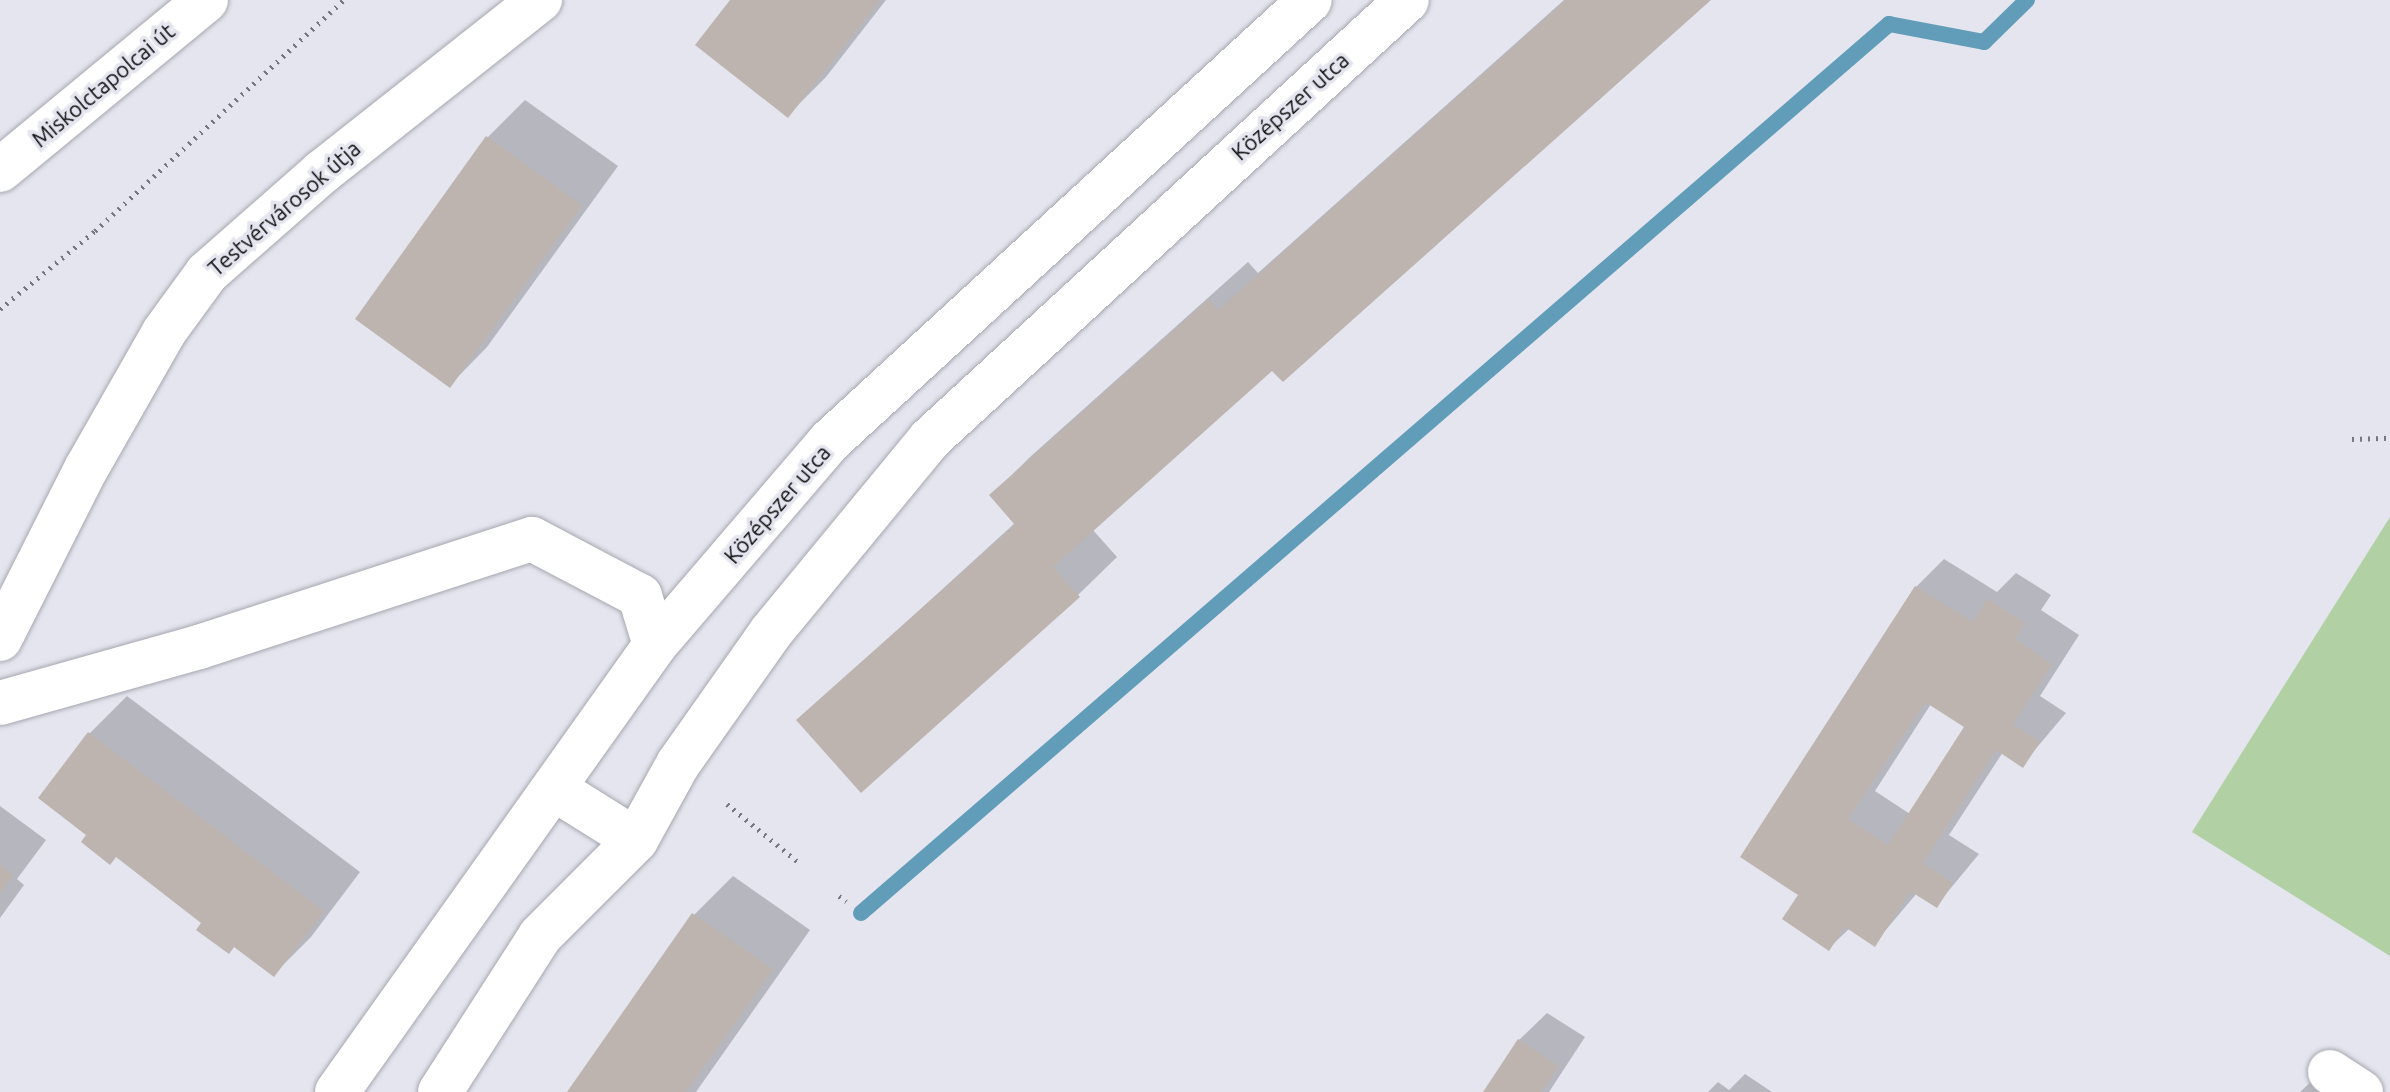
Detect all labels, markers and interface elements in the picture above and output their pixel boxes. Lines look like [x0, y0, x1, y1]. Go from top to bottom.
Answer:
street label: Miskolctapolcai út [26, 18, 180, 152]
street label: Középszer utca [1226, 47, 1354, 165]
street label: Testvérvárosok útja [203, 135, 365, 281]
street label: Középszer utca [718, 439, 836, 569]

